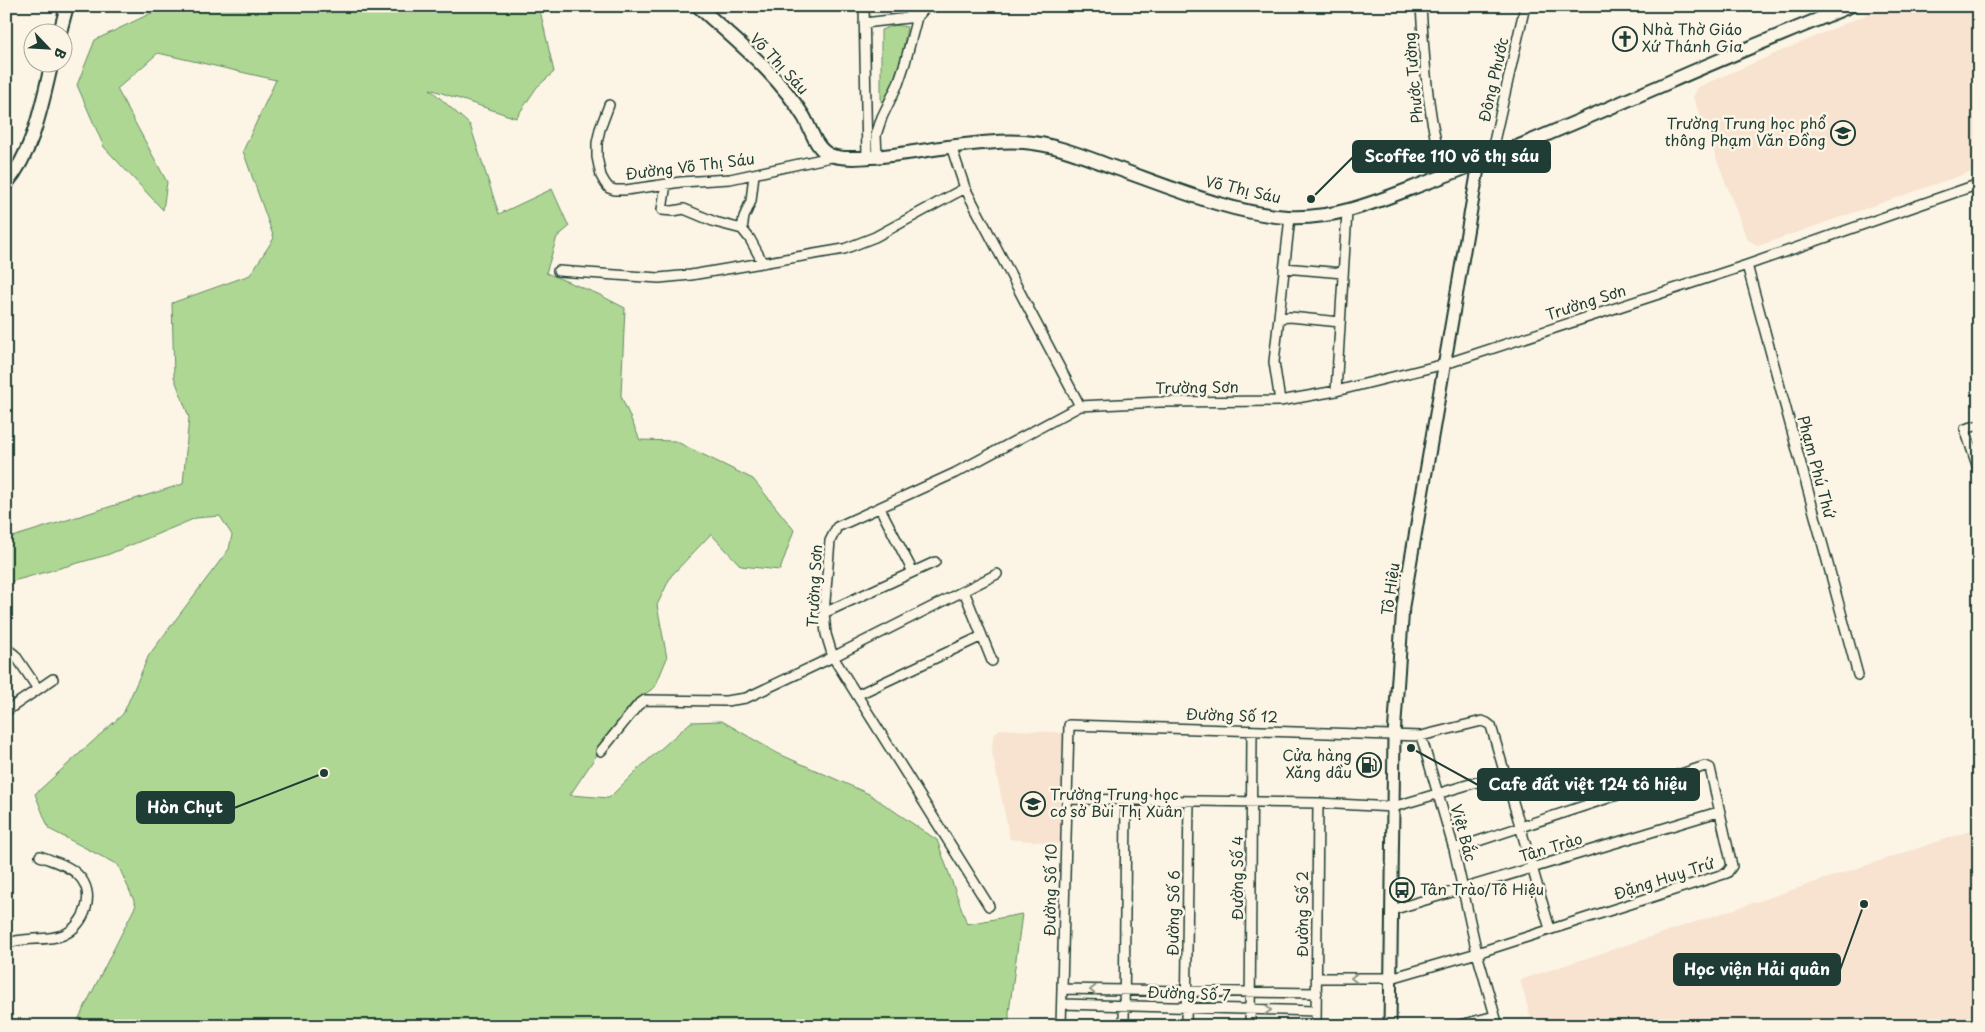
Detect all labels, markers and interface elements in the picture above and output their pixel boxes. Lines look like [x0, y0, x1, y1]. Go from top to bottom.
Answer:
place label: Nhà Thờ Giáo Xứ Thánh Gia [1642, 17, 1743, 57]
north arrow [22, 22, 72, 72]
church icon: Nhà Thờ Giáo Xứ Thánh Gia [1612, 26, 1638, 52]
street label: Võ Thị Sáu [745, 27, 815, 99]
street label: Phước Tường [1397, 31, 1428, 125]
street label: Đông Phước [1472, 35, 1513, 124]
text: B [49, 45, 72, 62]
place label: Trường Trung học phổ thông Phạm Văn Đồng [1665, 111, 1827, 151]
school or university icon: Trường Trung học phổ thông Phạm Văn Đồng [1830, 120, 1856, 146]
callout: Scoffee 110 võ thị sáu [1353, 141, 1550, 172]
text: Scoffee 110 võ thị sáu [1365, 143, 1539, 167]
street label: Đường Võ Thị Sáu [624, 146, 756, 185]
street label: Võ Thị Sáu [1203, 169, 1283, 208]
street label: Trường Sơn [1542, 278, 1629, 325]
street label: Trường Sơn [1155, 374, 1239, 399]
street label: Phạm Phú Thứ [1793, 413, 1843, 522]
street label: Trường Sơn [800, 544, 827, 628]
street label: Tô Hiệu [1374, 561, 1405, 617]
street label: Đường Số 12 [1186, 701, 1279, 728]
place label: Cửa hàng Xăng dầu [1282, 743, 1352, 783]
fuel station icon: Cửa hàng Xăng dầu [1356, 752, 1382, 778]
callout: Cafe đất việt 124 tô hiệu [1478, 769, 1699, 800]
text: Cafe đất việt 124 tô hiệu [1489, 771, 1687, 795]
place label: Trường Trung học cơ sở Bùi Thị Xuân [1050, 782, 1183, 822]
school or university icon: Trường Trung học cơ sở Bùi Thị Xuân [1020, 791, 1046, 817]
callout: Hòn Chụt [137, 792, 234, 823]
text: Hòn Chụt [147, 794, 223, 818]
street label: Việt Bắc [1446, 801, 1483, 864]
street label: Tân Trào [1516, 826, 1585, 867]
street label: Đường Số 4 [1225, 836, 1248, 920]
street label: Đường Số 10 [1037, 843, 1062, 936]
street label: Đặng Huy Trứ [1610, 850, 1718, 905]
street label: Đường Số 6 [1160, 870, 1185, 956]
street label: Đường Số 2 [1290, 871, 1313, 957]
bus stop icon: Tân Trào/Tô Hiệu [1389, 877, 1415, 903]
place label: Tân Trào/Tô Hiệu [1420, 877, 1544, 900]
callout: Học viện Hải quân [1674, 954, 1840, 985]
text: Học viện Hải quân [1684, 956, 1830, 980]
one-way arrow [1350, 973, 1358, 983]
street label: Đường Số 7 [1147, 980, 1232, 1005]
one-way arrow [1089, 984, 1097, 995]
one-way arrow [1264, 1004, 1272, 1015]

